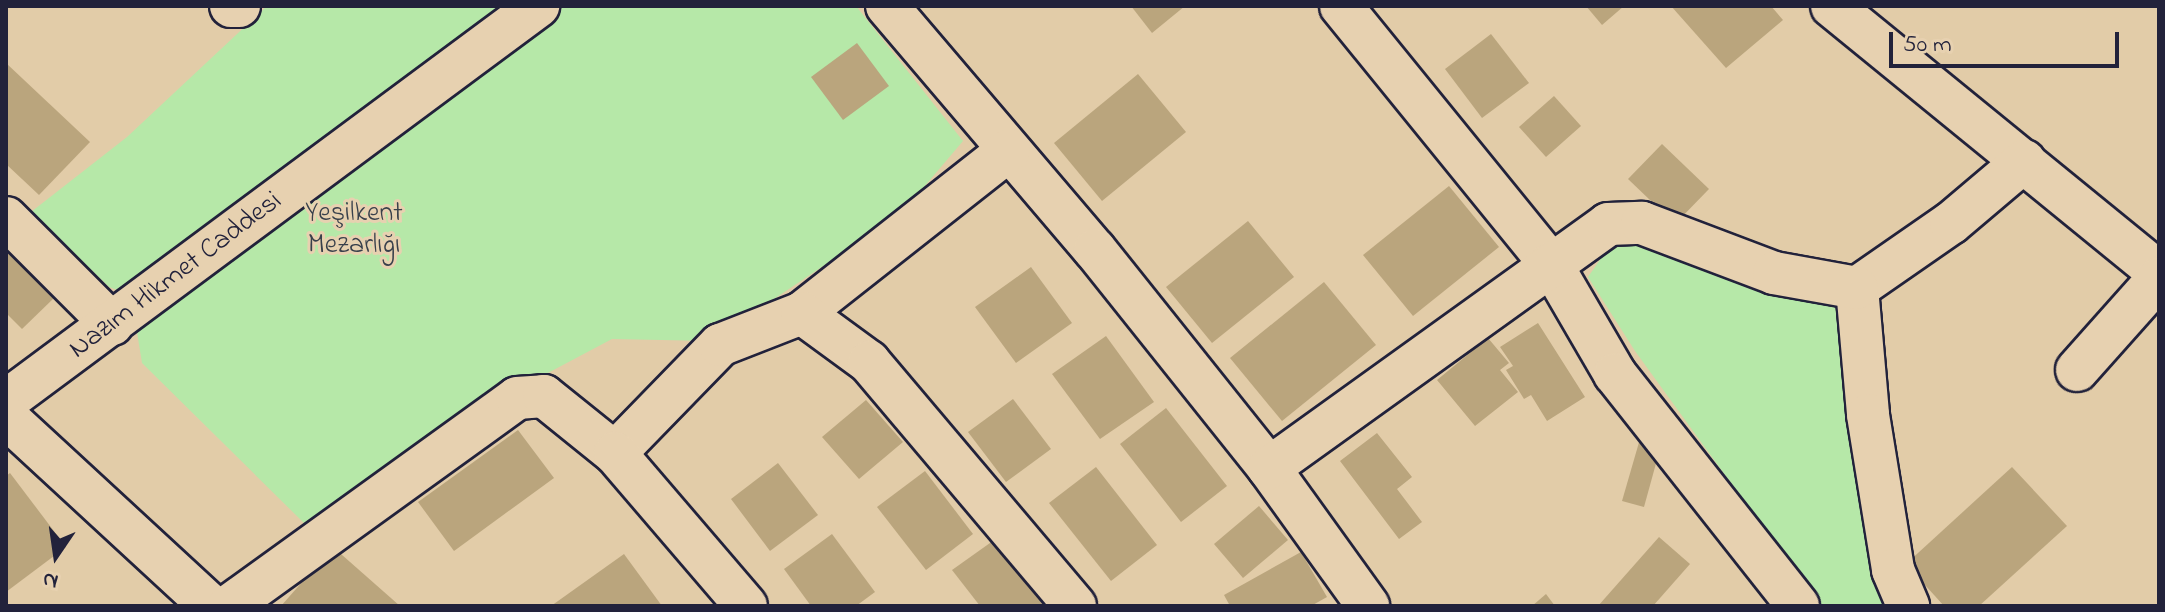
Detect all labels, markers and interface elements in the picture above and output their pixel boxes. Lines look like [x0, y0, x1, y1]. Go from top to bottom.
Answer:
scale bar [1893, 16, 2123, 66]
text: 50 m [1903, 28, 1952, 63]
street label: Nazım Hikmet Caddesi [63, 185, 289, 367]
park label: Yeşilkent Mezarlığı [305, 197, 403, 263]
north arrow [16, 516, 96, 596]
text: N [40, 562, 61, 597]

